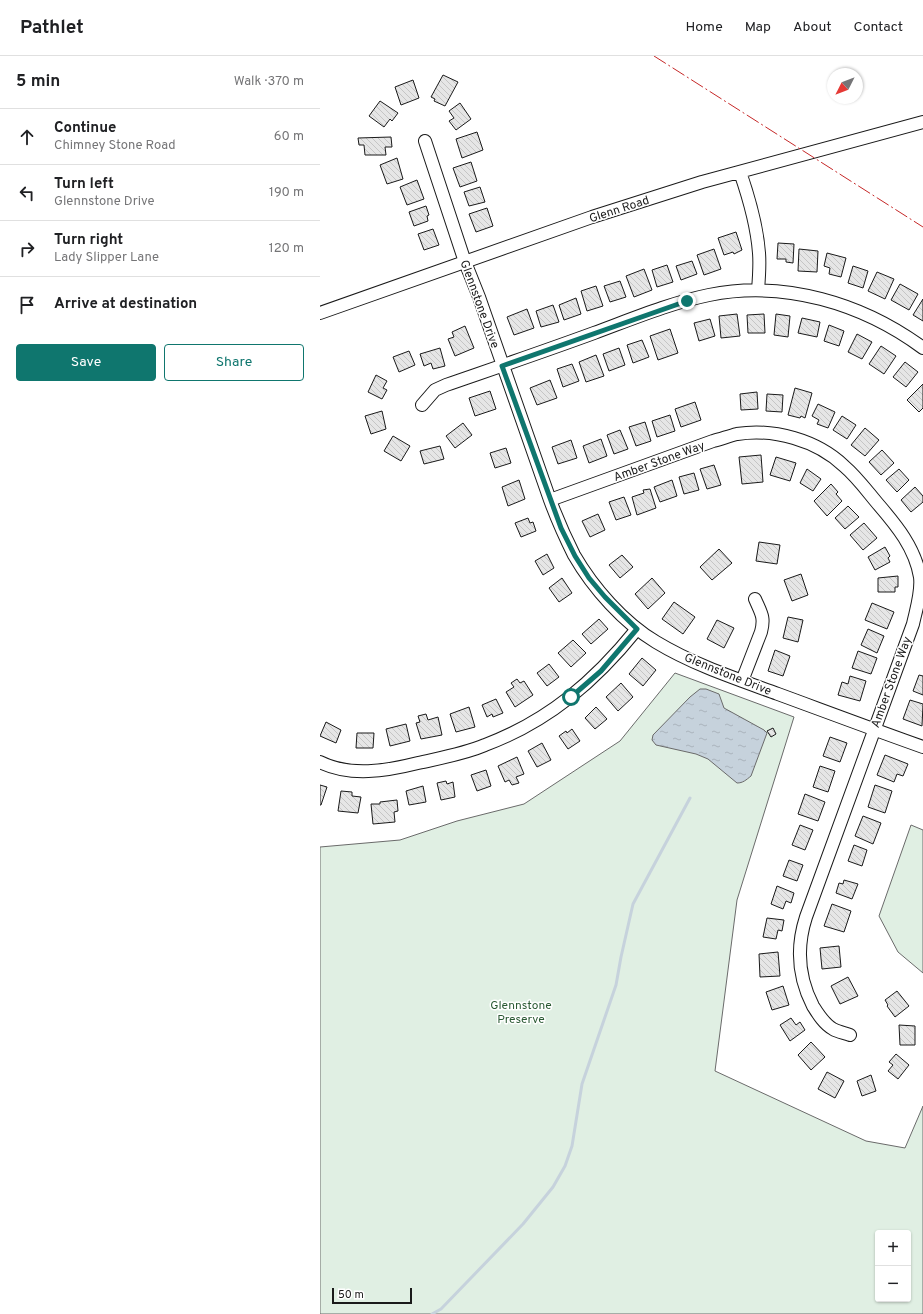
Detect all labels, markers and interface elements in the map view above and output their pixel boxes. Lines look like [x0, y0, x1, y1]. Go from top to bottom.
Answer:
text: Pathlet [20, 16, 84, 40]
text: Home [686, 19, 723, 36]
text: Map [745, 19, 771, 36]
text: About [793, 19, 832, 36]
text: Contact [854, 19, 903, 36]
north arrow [827, 68, 863, 104]
text: 5 min [16, 71, 60, 93]
text: Walk · 370 m [234, 74, 304, 90]
text: Continue [54, 119, 116, 138]
icon: ahead [16, 126, 38, 148]
text: 60 m [274, 129, 304, 145]
text: Chimney Stone Road [54, 138, 176, 154]
text: Turn left [54, 175, 114, 194]
icon: left [16, 182, 38, 204]
text: 190 m [269, 185, 304, 201]
street label: Glenn Road [587, 193, 651, 227]
text: Glennstone Drive [54, 194, 155, 210]
text: Turn right [54, 231, 123, 250]
icon: right [16, 238, 38, 260]
text: 120 m [269, 241, 304, 257]
text: Lady Slipper Lane [54, 250, 159, 266]
street label: Glennstone Drive [456, 258, 502, 351]
route end [678, 292, 696, 310]
icon: arrive [16, 294, 38, 316]
text: Arrive at destination [54, 295, 197, 314]
button: Save [16, 344, 156, 381]
button: Share [164, 344, 304, 381]
street label: Amber Stone Way [612, 438, 707, 486]
street label: Amber Stone Way [868, 635, 916, 730]
street label: Glennstone Drive [682, 650, 774, 700]
route start [562, 688, 580, 706]
park label: Glennstone Preserve [490, 998, 552, 1028]
map controls [875, 1230, 911, 1302]
button: + [875, 1230, 911, 1266]
button: − [875, 1266, 911, 1302]
scale bar [332, 1286, 412, 1305]
text: 50 m [338, 1288, 364, 1302]

